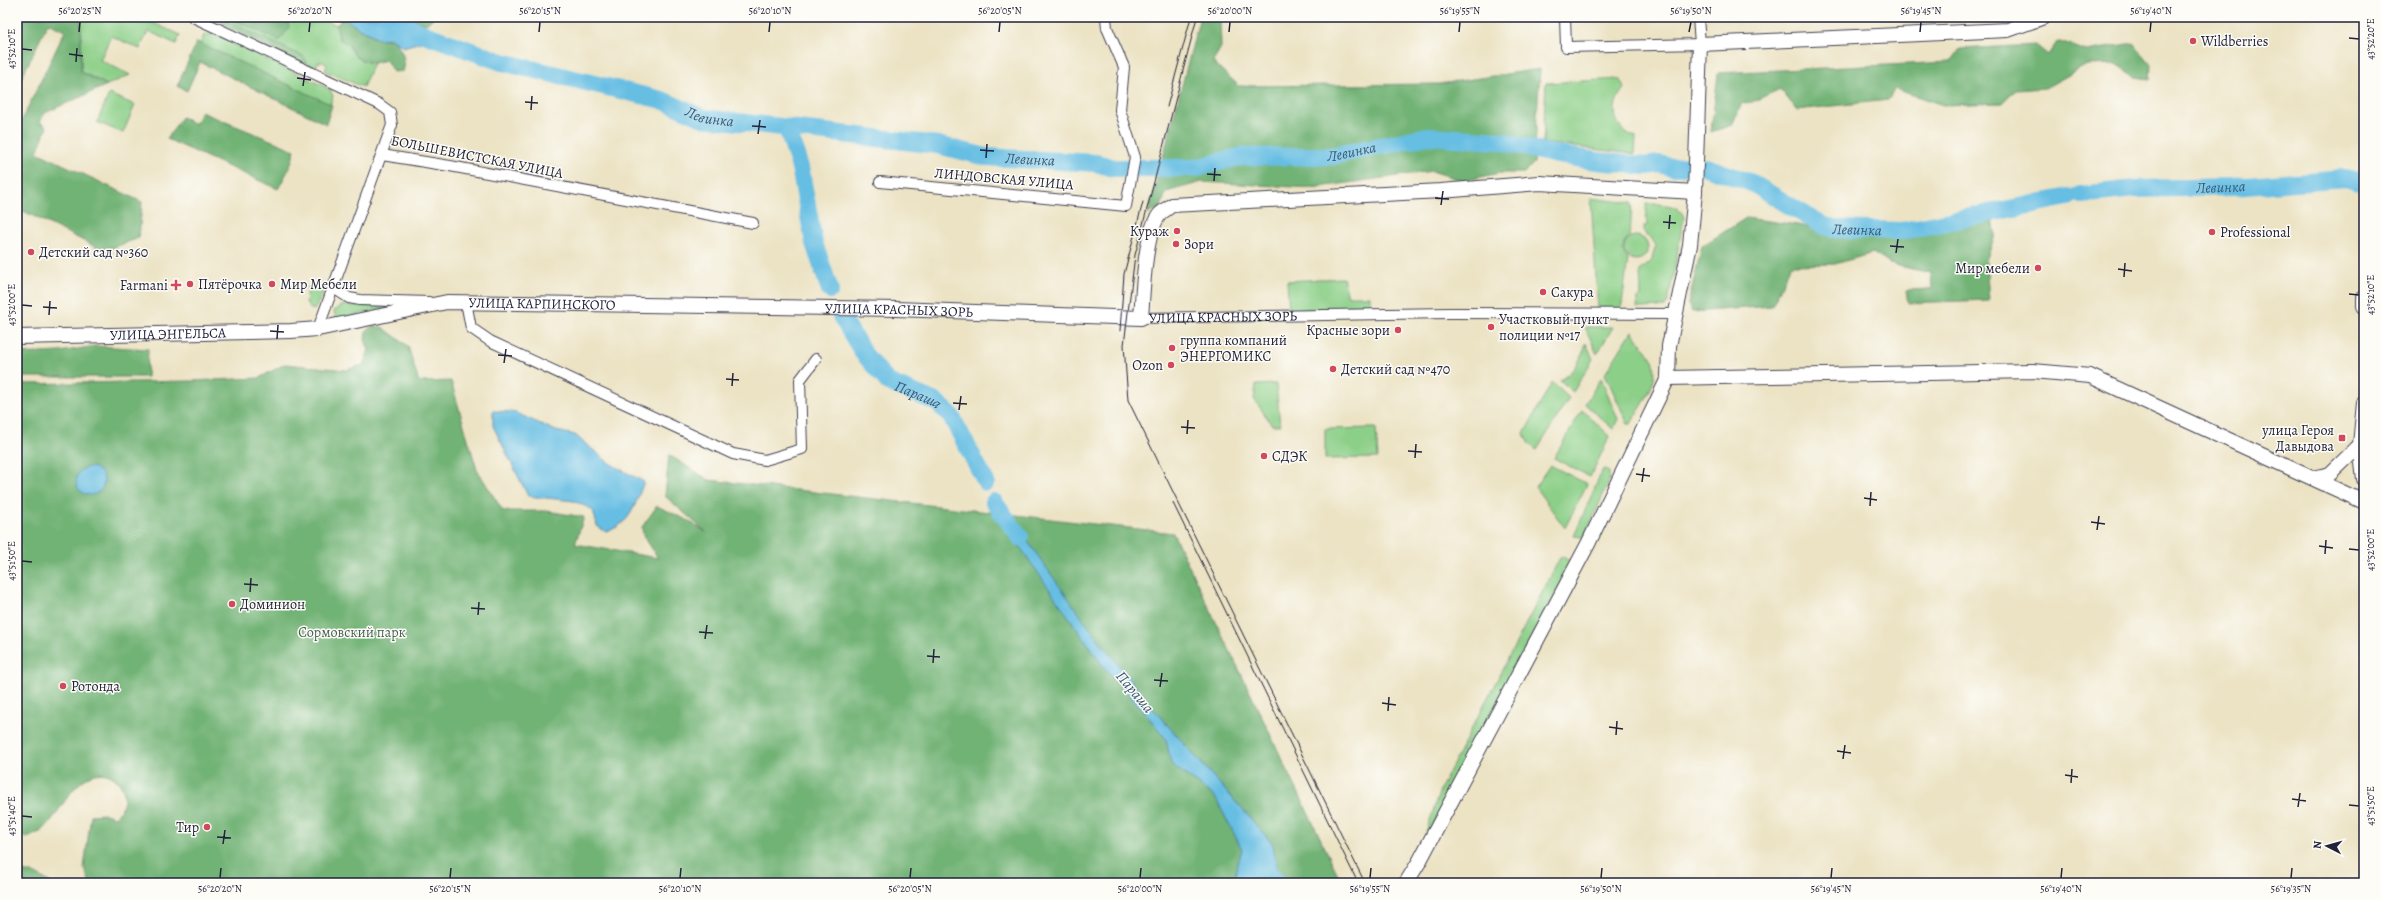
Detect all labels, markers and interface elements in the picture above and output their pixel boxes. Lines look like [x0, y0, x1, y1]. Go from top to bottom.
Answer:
text: 56°20'25"N [59, 4, 102, 17]
text: 56°20'20"N [288, 4, 332, 17]
text: 56°20'15"N [519, 4, 561, 17]
text: 56°20'10"N [749, 4, 791, 17]
text: 56°20'05"N [978, 4, 1022, 17]
text: 56°20'00"N [1208, 4, 1252, 17]
text: 56°19'55"N [1440, 4, 1480, 17]
text: 56°19'50"N [1670, 4, 1712, 17]
text: 56°19'45"N [1901, 4, 1941, 17]
text: 56°19'40"N [2130, 4, 2172, 17]
text: 43°52'20"E [2364, 18, 2377, 60]
text: 43°52'10"E [5, 29, 18, 69]
place label: Wildberries [2200, 32, 2268, 51]
marker: Wildberries [2188, 36, 2198, 46]
water label: Левинка [681, 101, 735, 131]
street label: БОЛЬШЕВИСТСКАЯ УЛИЦА [389, 131, 566, 183]
water label: Левинка [1326, 137, 1378, 166]
water label: Левинка [1004, 148, 1055, 171]
street label: ЛИНДОВСКАЯ УЛИЦА [934, 163, 1075, 195]
water label: Левинка [2195, 176, 2246, 198]
water label: Левинка [1831, 219, 1882, 240]
place label: Кураж [1130, 222, 1169, 241]
place label: Professional [2220, 223, 2291, 242]
marker: Кураж [1172, 226, 1182, 236]
marker: Professional [2207, 227, 2217, 237]
place label: Зори [1184, 235, 1214, 254]
marker: Зори [1171, 239, 1181, 249]
place label: Детский сад №360 [39, 243, 148, 262]
marker: Детский сад №360 [26, 247, 36, 257]
place label: Мир мебели [1955, 259, 2030, 278]
marker: Мир мебели [2033, 263, 2043, 273]
place label: Пятёрочка [198, 275, 262, 294]
place label: Мир Мебели [280, 275, 357, 294]
text: 43°52'10"E [2364, 275, 2377, 315]
place label: Farmani [120, 276, 168, 295]
marker: Пятёрочка [185, 279, 195, 289]
marker: Мир Мебели [267, 279, 277, 289]
marker: Farmani [171, 280, 181, 290]
place label: Сакура [1551, 283, 1594, 302]
text: 43°52'00"E [5, 284, 18, 326]
marker: Сакура [1538, 287, 1548, 297]
street label: УЛИЦА КАРПИНСКОГО [468, 293, 616, 314]
street label: УЛИЦА КРАСНЫХ ЗОРЬ [825, 298, 974, 321]
street label: УЛИЦА КРАСНЫХ ЗОРЬ [1149, 306, 1298, 327]
place label: Участковый пункт полиции №17 [1499, 310, 1609, 345]
place label: Красные зори [1306, 321, 1390, 340]
marker: Участковый пункт полиции №17 [1486, 322, 1496, 332]
street label: УЛИЦА ЭНГЕЛЬСА [110, 323, 227, 344]
marker: Красные зори [1393, 325, 1403, 335]
place label: группа компаний ЭНЕРГОМИКС [1180, 331, 1287, 366]
marker: группа компаний ЭНЕРГОМИКС [1167, 343, 1177, 353]
place label: Ozon [1132, 356, 1163, 375]
marker: Ozon [1166, 360, 1176, 370]
place label: Детский сад №470 [1341, 360, 1450, 379]
marker: Детский сад №470 [1328, 364, 1338, 374]
water label: Параша [892, 376, 947, 413]
place label: улица Героя Давыдова [2261, 421, 2335, 456]
marker: улица Героя Давыдова [2337, 433, 2347, 443]
place label: СДЭК [1272, 447, 1307, 466]
marker: СДЭК [1259, 451, 1269, 461]
text: 43°52'00"E [2364, 529, 2377, 571]
text: 43°51'50"E [5, 541, 18, 581]
place label: Доминион [240, 595, 305, 614]
marker: Доминион [227, 599, 237, 609]
park label: Сормовский парк [298, 623, 406, 642]
water label: Параша [1112, 667, 1158, 717]
place label: Ротонда [71, 677, 120, 696]
marker: Ротонда [58, 681, 68, 691]
text: 43°51'50"E [2364, 786, 2377, 826]
text: 43°51'40"E [5, 796, 18, 836]
place label: Тир [176, 818, 199, 837]
marker: Тир [202, 822, 212, 832]
north arrow [2307, 826, 2347, 866]
text: N [2310, 840, 2325, 850]
text: 56°20'20"N [198, 882, 242, 895]
text: 56°20'15"N [429, 882, 471, 895]
text: 56°20'10"N [659, 882, 701, 895]
text: 56°20'05"N [888, 882, 932, 895]
text: 56°20'00"N [1118, 882, 1162, 895]
text: 56°19'55"N [1350, 882, 1390, 895]
text: 56°19'50"N [1580, 882, 1622, 895]
text: 56°19'45"N [1811, 882, 1851, 895]
text: 56°19'40"N [2040, 882, 2082, 895]
text: 56°19'35"N [2271, 882, 2311, 895]

